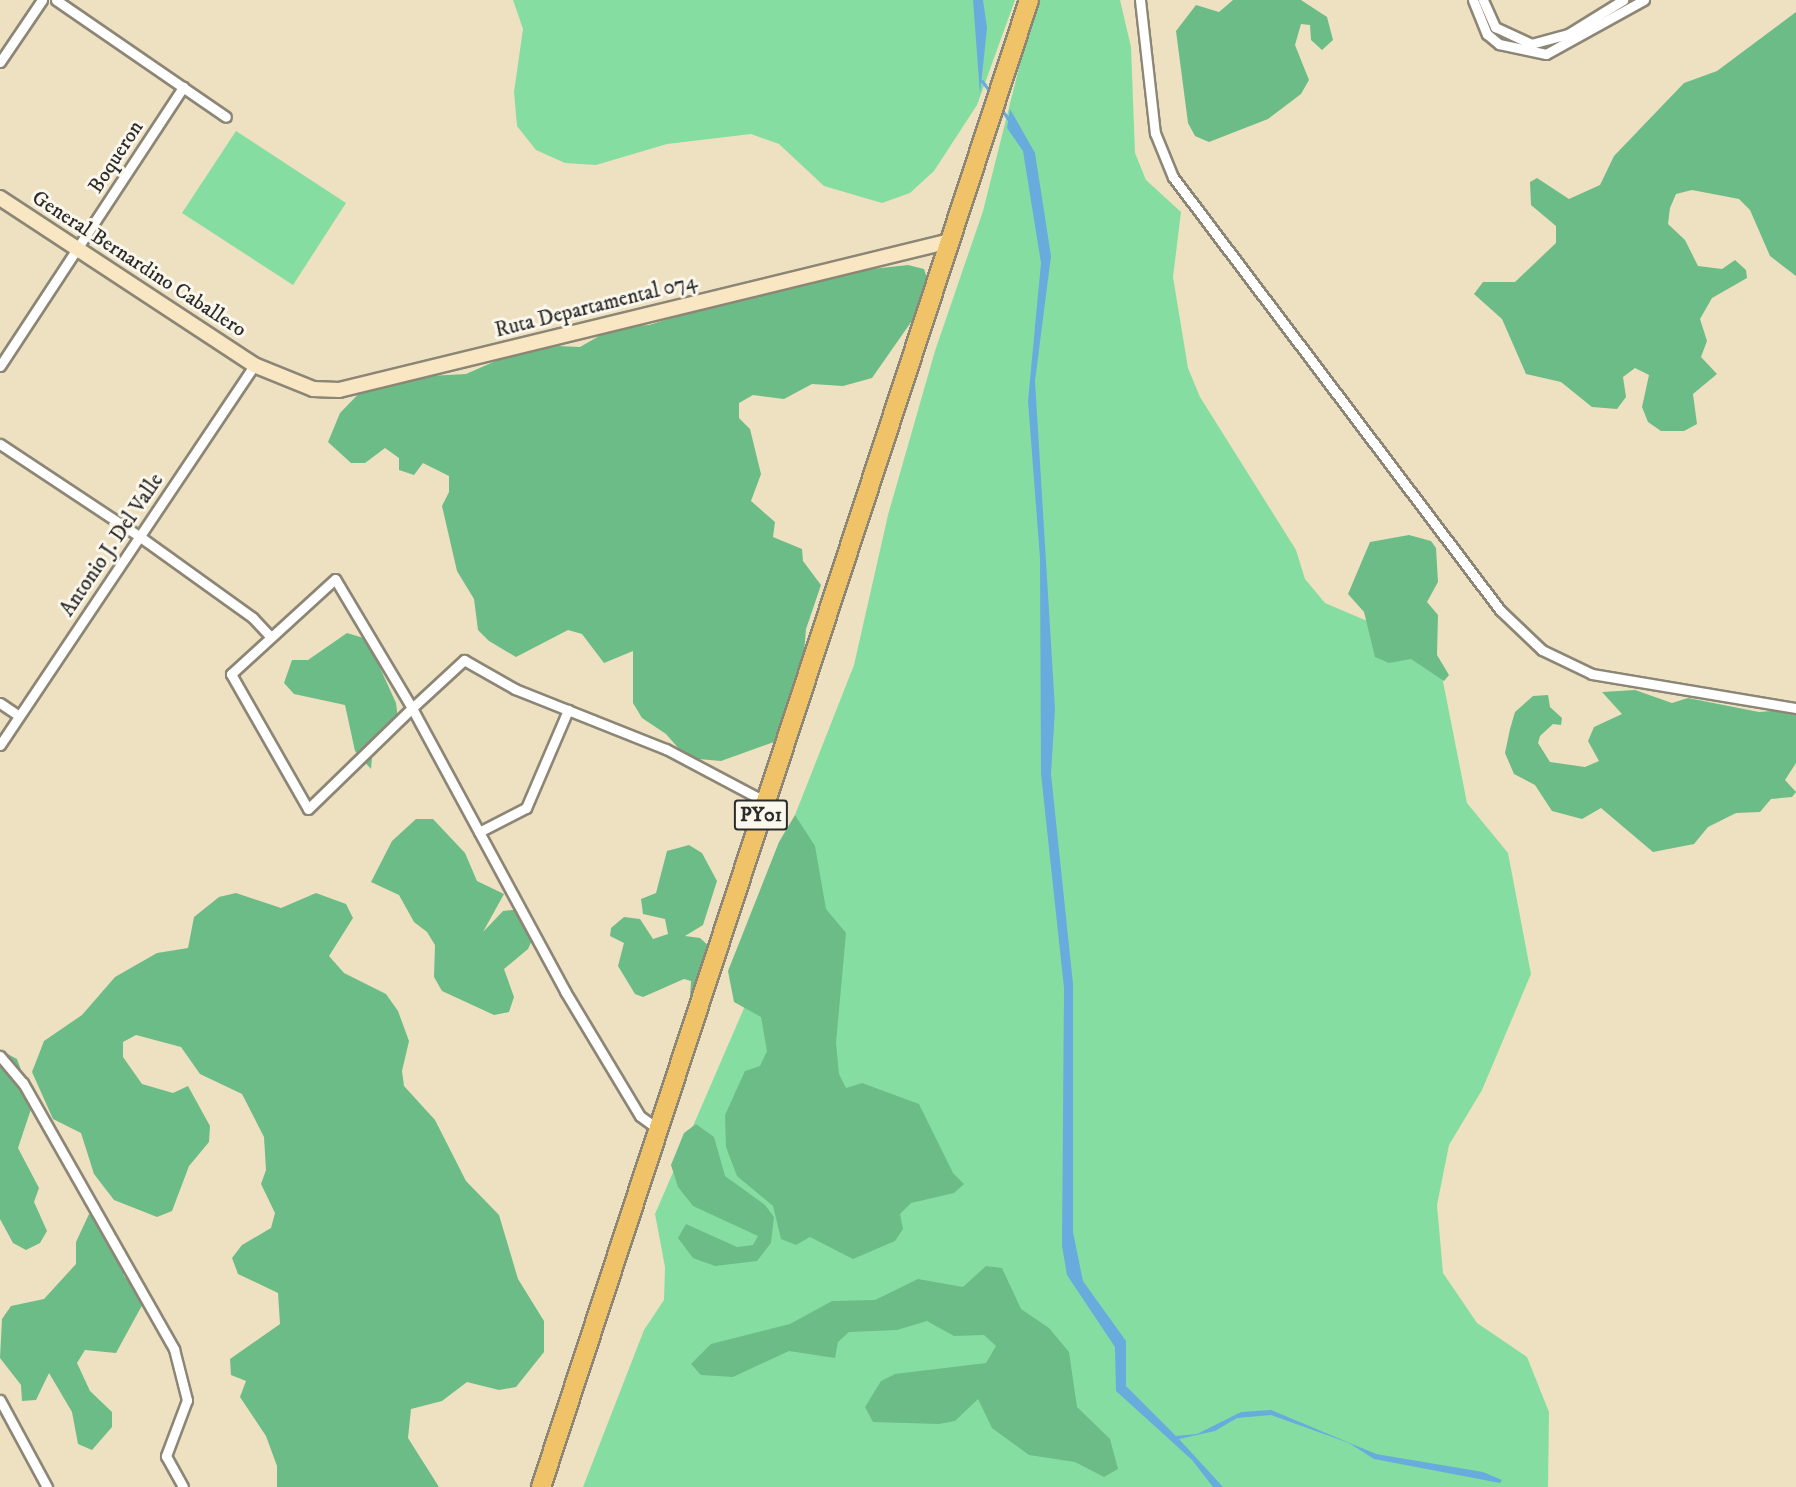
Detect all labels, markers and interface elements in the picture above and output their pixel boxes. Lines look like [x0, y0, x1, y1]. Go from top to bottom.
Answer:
street label: Boqueron [83, 116, 149, 198]
street label: General Bernardino Caballero [27, 185, 251, 343]
street label: Ruta Departamental 074 [492, 269, 700, 343]
street label: Antonio J. Del Valle [55, 469, 169, 621]
road number: PY01 [732, 798, 789, 832]

